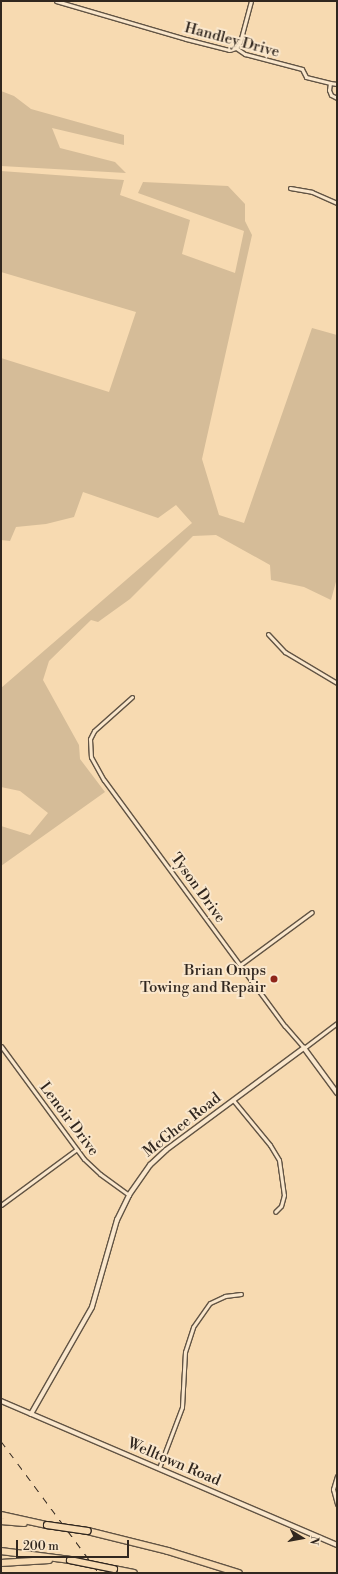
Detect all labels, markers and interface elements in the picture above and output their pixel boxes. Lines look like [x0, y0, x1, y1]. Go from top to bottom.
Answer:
street label: Handley Drive [183, 19, 281, 61]
street label: Tyson Drive [167, 850, 229, 926]
place label: Brian Omps Towing and Repair [140, 961, 266, 996]
marker: Brian Omps Towing and Repair [269, 974, 279, 984]
street label: Lenoir Drive [35, 1079, 103, 1159]
street label: McGhee Road [139, 1089, 225, 1161]
street label: Welltown Road [125, 1434, 223, 1490]
north arrow [282, 1518, 322, 1558]
scale bar [18, 1532, 131, 1558]
text: N [306, 1535, 321, 1546]
text: 200 m [23, 1539, 59, 1554]

